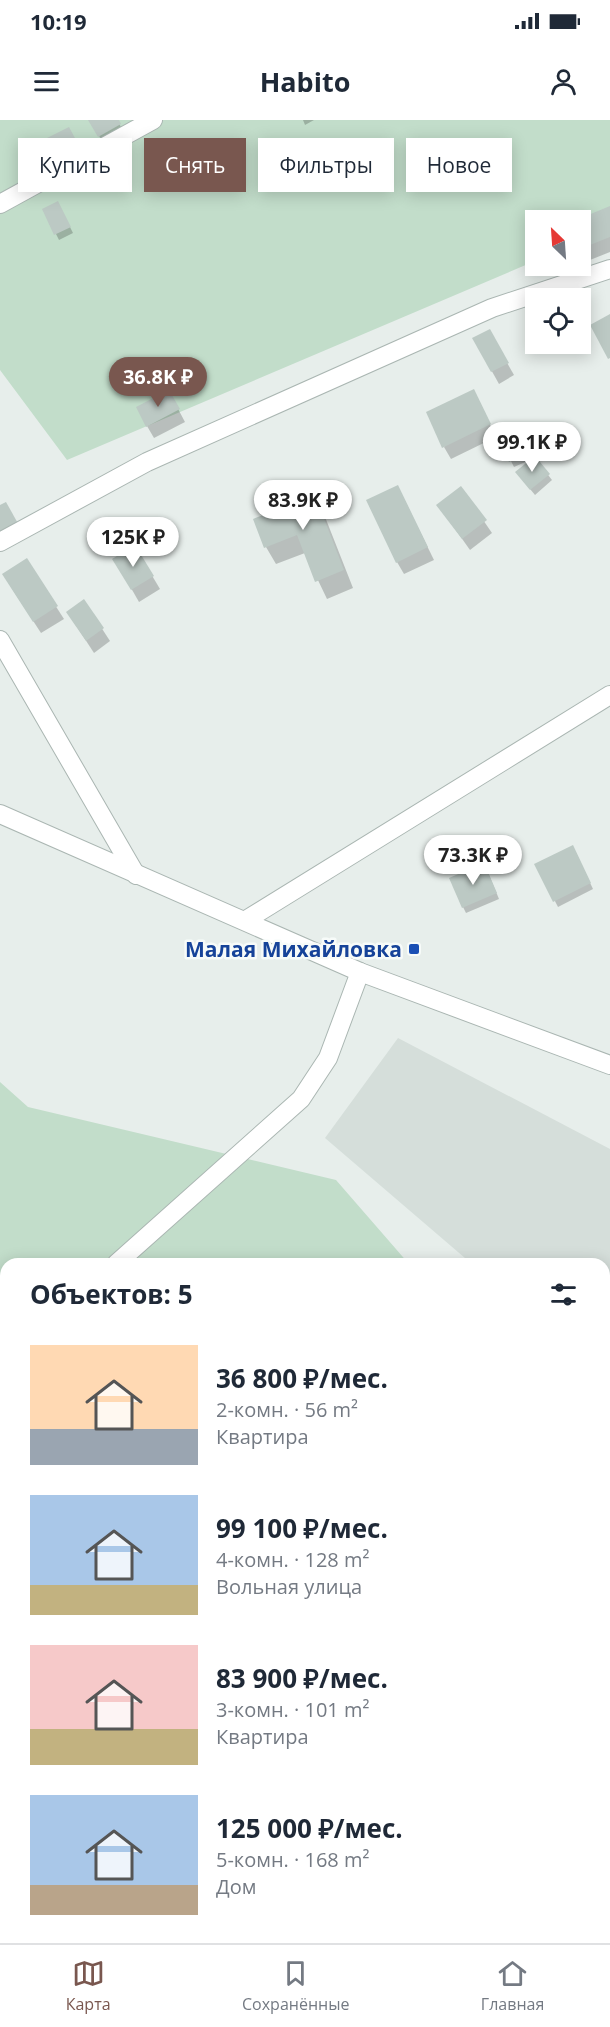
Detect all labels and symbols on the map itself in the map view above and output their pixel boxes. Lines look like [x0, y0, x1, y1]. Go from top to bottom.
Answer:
north arrow [525, 210, 591, 276]
pin: 36.8K ₽ [103, 357, 213, 408]
pin: 99.1K ₽ [477, 422, 587, 473]
pin: 83.9K ₽ [248, 480, 358, 531]
pin: 125K ₽ [84, 517, 182, 568]
pin: 73.3K ₽ [418, 835, 528, 886]
place label: Малая Михайловка [185, 935, 402, 963]
marker: Малая Михайловка [407, 942, 421, 956]

